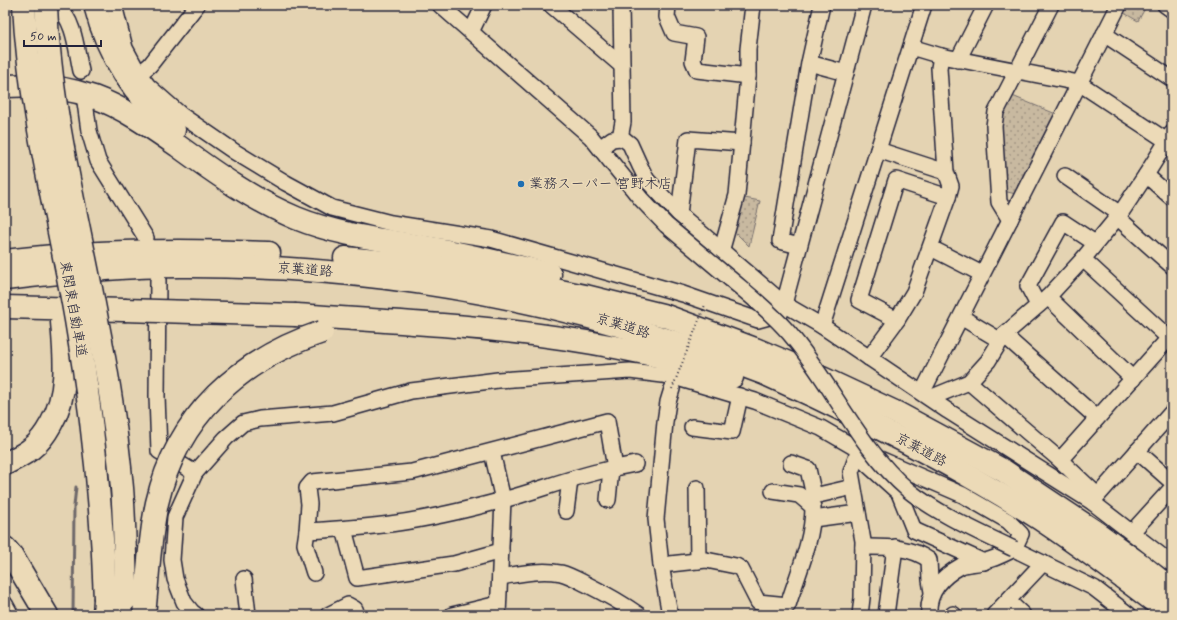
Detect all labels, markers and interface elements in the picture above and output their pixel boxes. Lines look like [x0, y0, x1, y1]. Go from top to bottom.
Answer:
scale bar [24, 22, 101, 48]
text: 50 m [30, 29, 57, 45]
place label: 業務スーパー 宮野木店 [529, 175, 672, 193]
marker: 業務スーパー 宮野木店 [516, 179, 526, 189]
street label: 東関東自動車道 [56, 259, 90, 359]
street label: 京葉道路 [276, 259, 334, 281]
street label: 京葉道路 [594, 309, 652, 343]
street label: 京葉道路 [892, 429, 950, 471]

